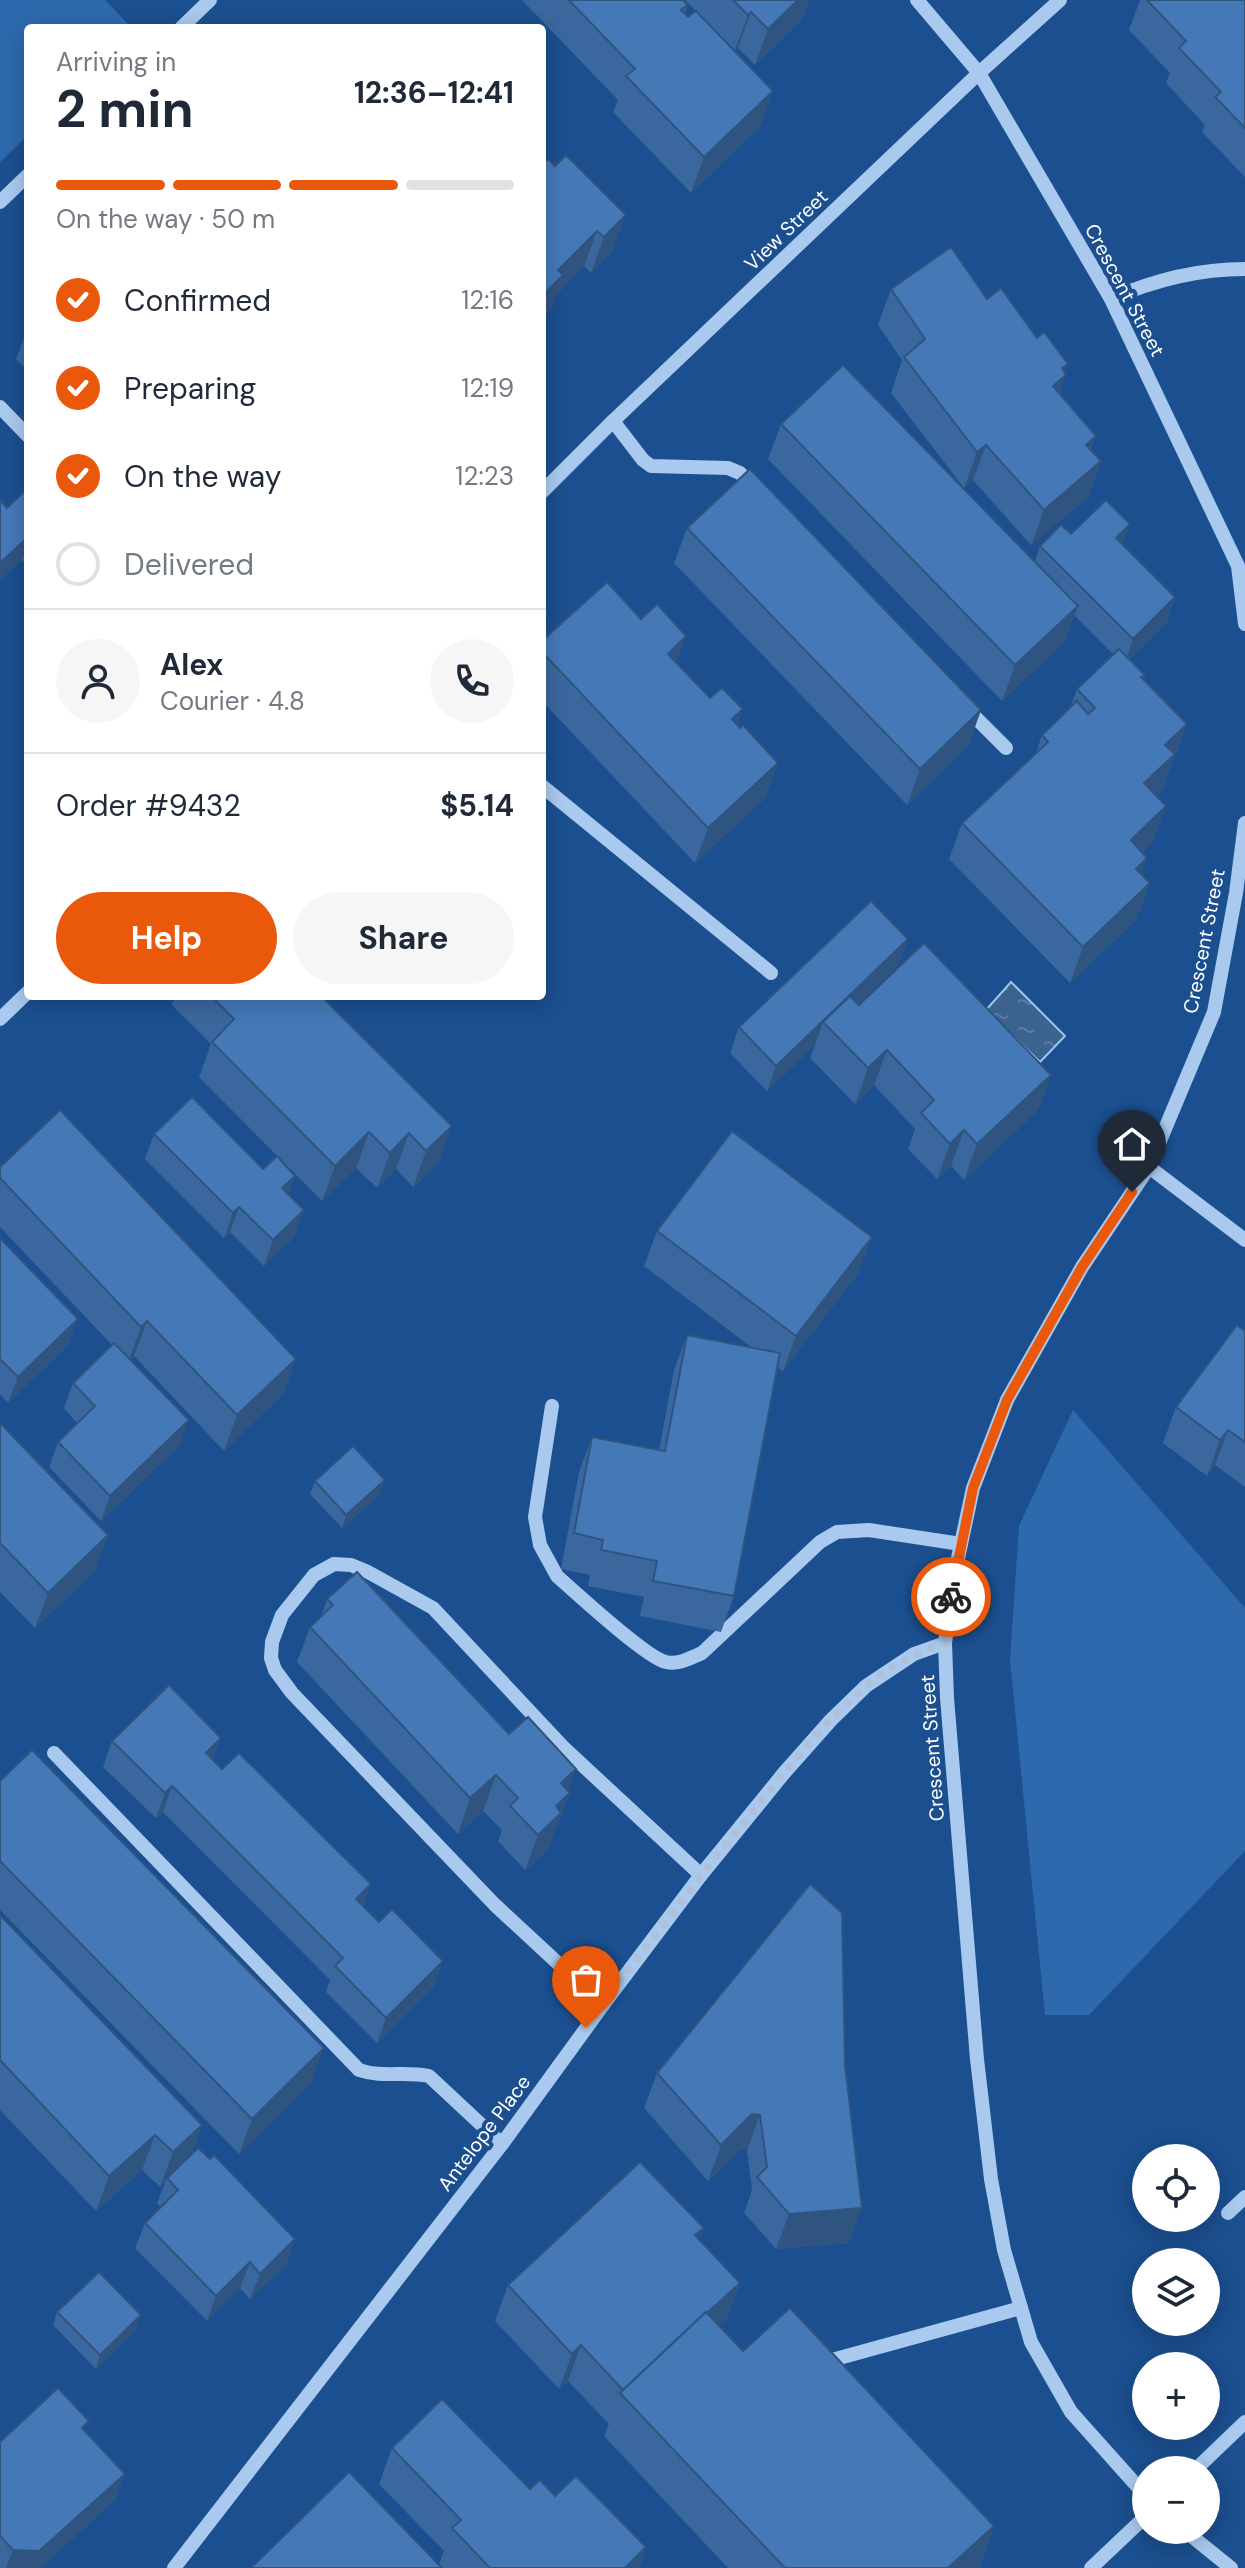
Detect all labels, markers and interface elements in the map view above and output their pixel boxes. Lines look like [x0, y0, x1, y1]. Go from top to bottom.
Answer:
text: Arriving in [56, 45, 176, 79]
text: 12:36–12:41 [354, 73, 514, 112]
text: 2 min [56, 75, 194, 143]
street label: View Street [739, 184, 833, 276]
text: On the way · 50 m [56, 202, 275, 236]
street label: Crescent Street [1079, 219, 1171, 361]
icon: check [56, 278, 100, 322]
text: Confirmed [124, 281, 271, 320]
text: 12:16 [461, 283, 514, 317]
icon: check [56, 366, 100, 410]
text: Preparing [124, 369, 256, 408]
text: 12:19 [461, 371, 514, 405]
icon: check [56, 454, 100, 498]
text: On the way [124, 457, 281, 496]
text: 12:23 [455, 459, 514, 493]
text: Delivered [124, 545, 254, 584]
button: person [56, 639, 140, 723]
button: phone [430, 639, 514, 723]
text: Alex [160, 645, 223, 684]
text: Courier · 4.8 [160, 684, 305, 718]
text: Order #9432 [56, 786, 241, 825]
text: $5.14 [440, 786, 514, 825]
street label: Crescent Street [1177, 866, 1231, 1016]
button: Help [56, 892, 277, 984]
button: Share [293, 892, 514, 984]
pin [1098, 1110, 1166, 1192]
icon: home [1110, 1122, 1154, 1166]
courier [911, 1557, 991, 1637]
icon: bike [929, 1575, 973, 1619]
street label: Crescent Street [914, 1674, 950, 1822]
pin [552, 1946, 620, 2028]
icon: bag [564, 1958, 608, 2002]
street label: Antelope Place [432, 2070, 536, 2196]
map controls [1132, 2144, 1220, 2544]
button: locate [1132, 2144, 1220, 2232]
button: layers [1132, 2248, 1220, 2336]
button: + [1132, 2352, 1220, 2440]
button: − [1132, 2456, 1220, 2544]

